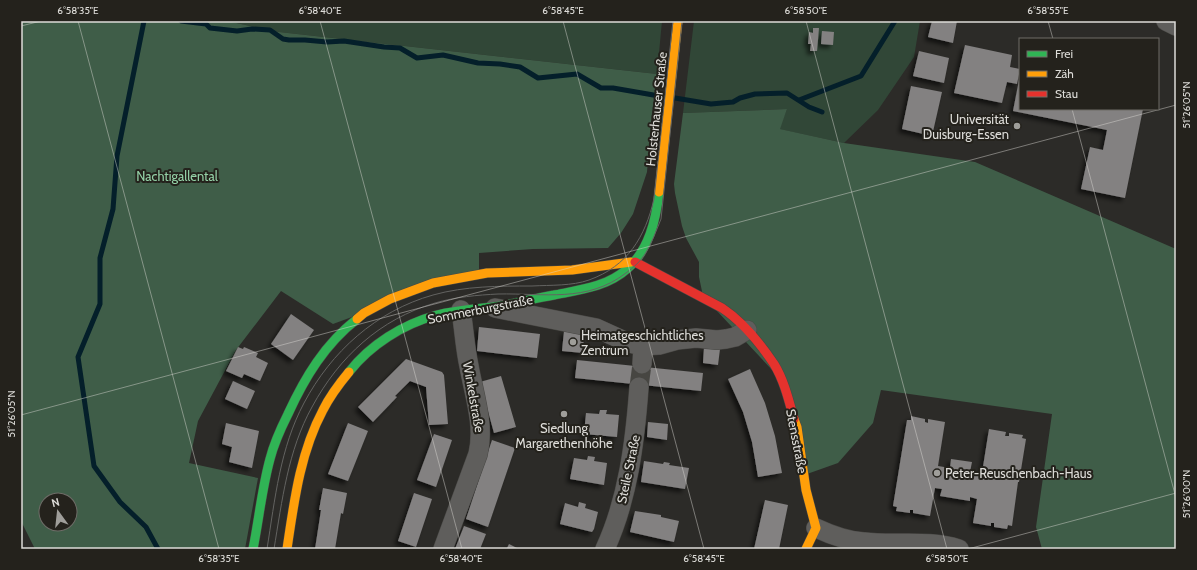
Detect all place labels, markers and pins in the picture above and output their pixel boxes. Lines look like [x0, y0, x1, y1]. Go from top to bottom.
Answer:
place label: Universität Duisburg-Essen [923, 111, 1010, 142]
marker: Universität Duisburg-Essen [1012, 121, 1022, 131]
place label: Heimatgeschichtliches Zentrum [581, 327, 704, 358]
marker: Heimatgeschichtliches Zentrum [568, 337, 578, 347]
marker: Siedlung Margarethenhöhe [559, 409, 569, 419]
place label: Siedlung Margarethenhöhe [515, 420, 613, 451]
place label: Peter-Reuschenbach-Haus [945, 465, 1093, 481]
marker: Peter-Reuschenbach-Haus [932, 468, 942, 478]

